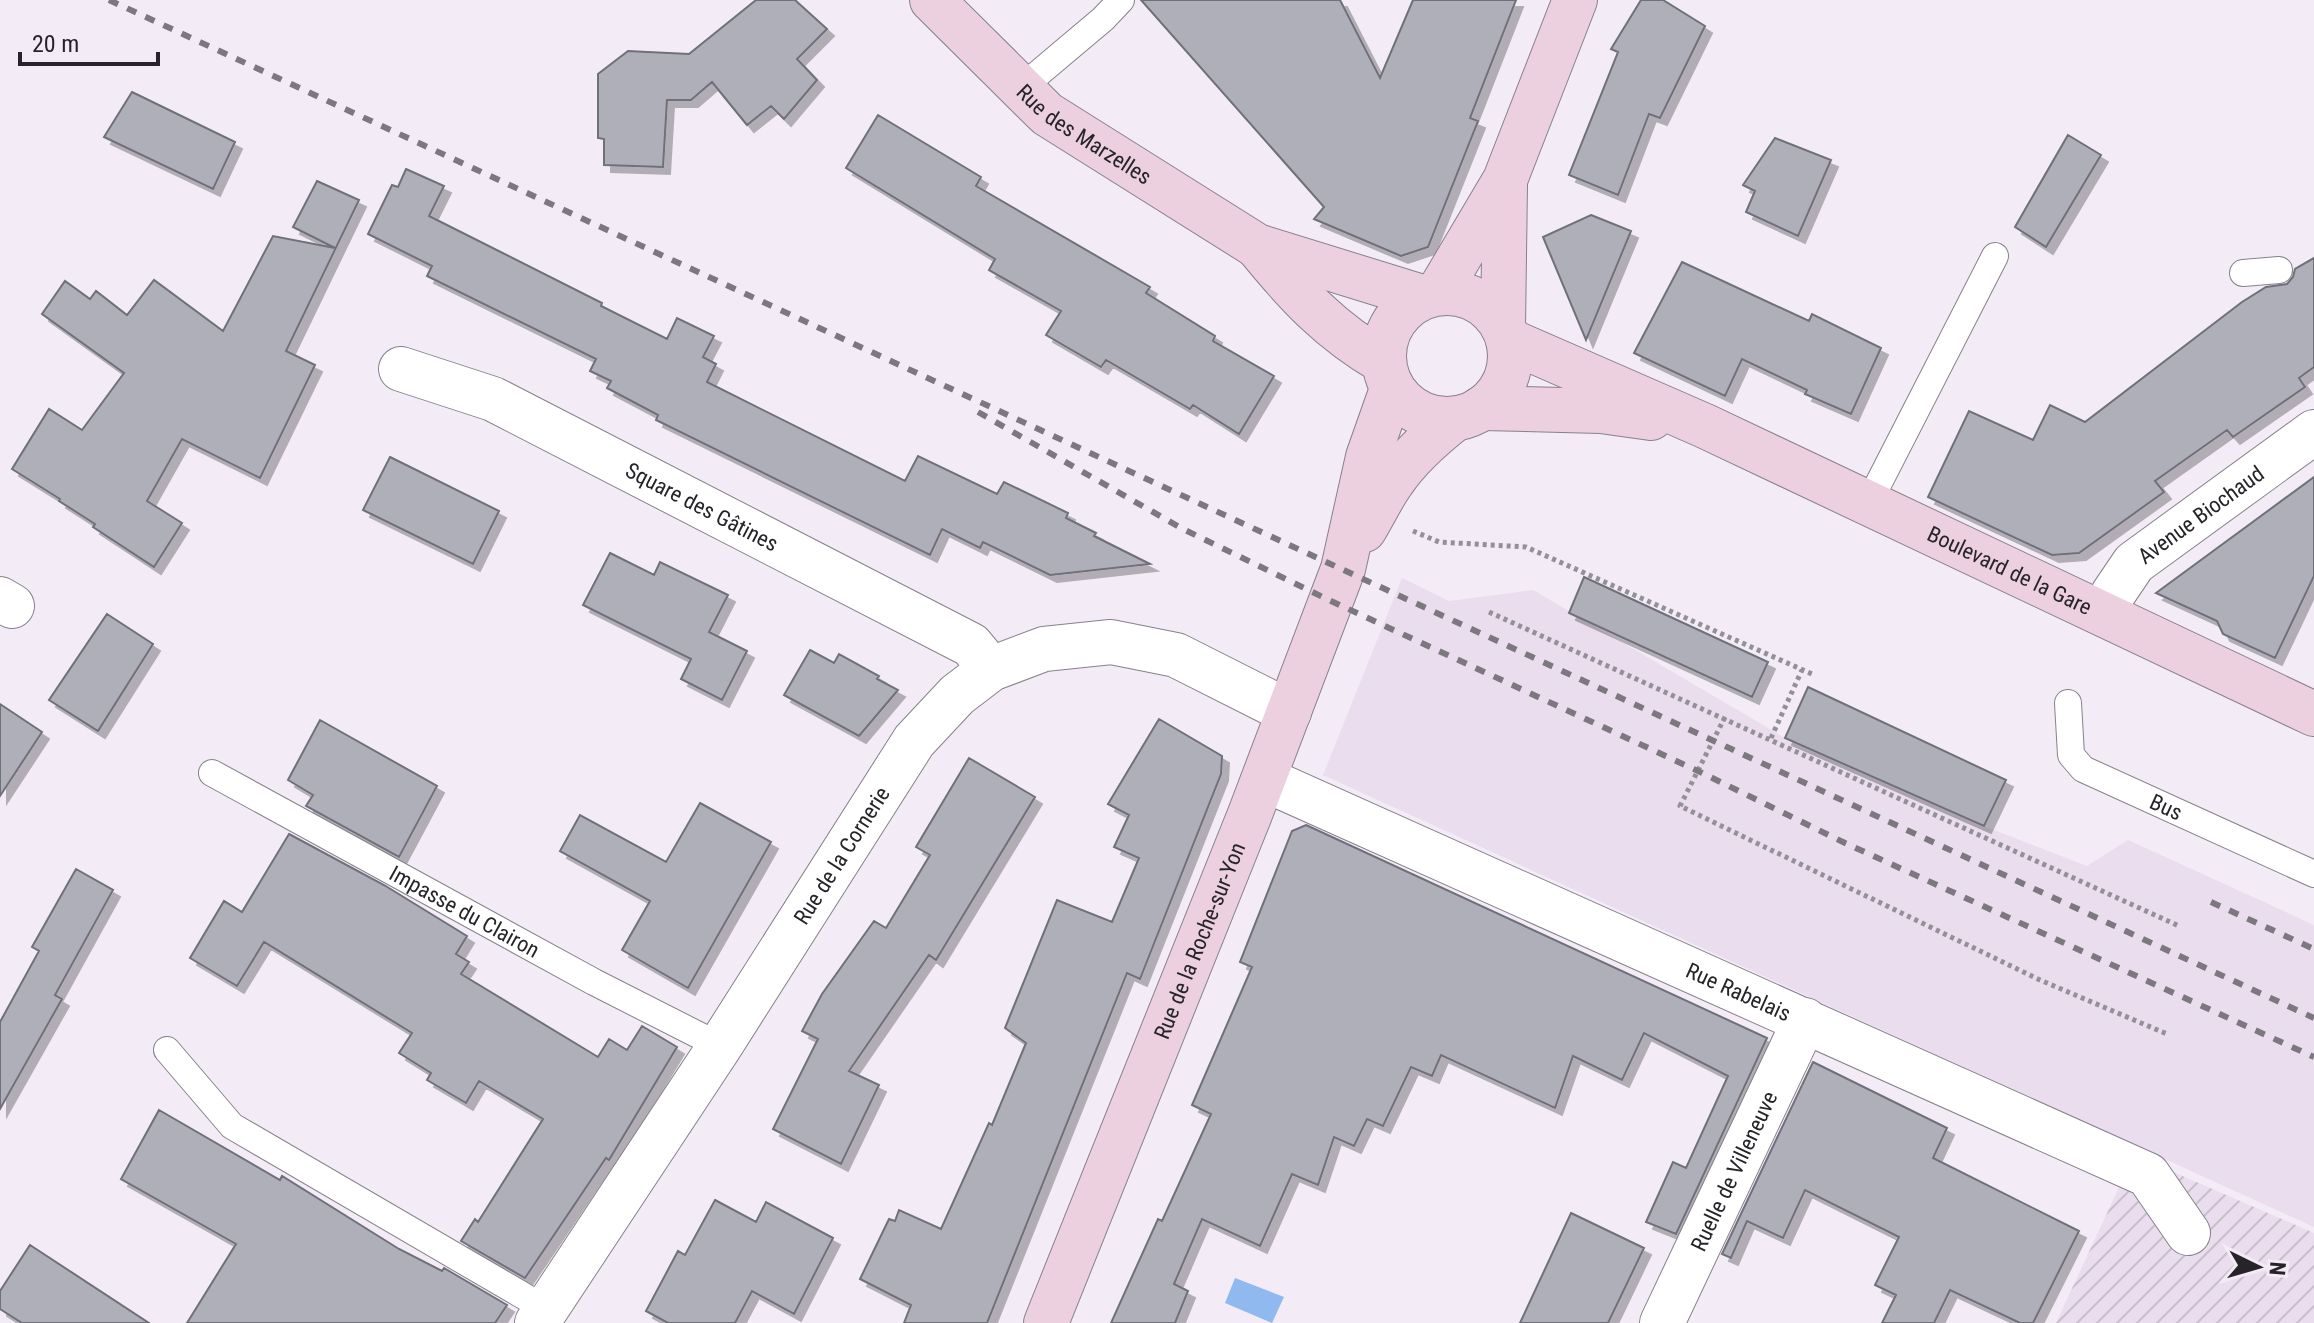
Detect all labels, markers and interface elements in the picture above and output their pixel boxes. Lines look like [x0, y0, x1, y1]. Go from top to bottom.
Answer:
scale bar [20, 16, 158, 66]
text: 20 m [32, 30, 79, 58]
street label: Rue des Marzelles [1012, 79, 1156, 189]
street label: Square des Gâtines [622, 457, 783, 556]
street label: Avenue Biochaud [2133, 460, 2268, 569]
street label: Boulevard de la Gare [1924, 521, 2096, 620]
street label: Rue de la Cornerie [788, 782, 894, 929]
street label: Bus [2146, 789, 2186, 825]
street label: Rue de la Roche-sur-Yon [1149, 839, 1250, 1042]
street label: Impasse du Clairon [385, 860, 544, 962]
street label: Rue Rabelais [1682, 957, 1795, 1026]
street label: Ruelle de Villeneuve [1685, 1087, 1782, 1255]
north arrow [2218, 1227, 2298, 1307]
text: N [2264, 1261, 2290, 1277]

